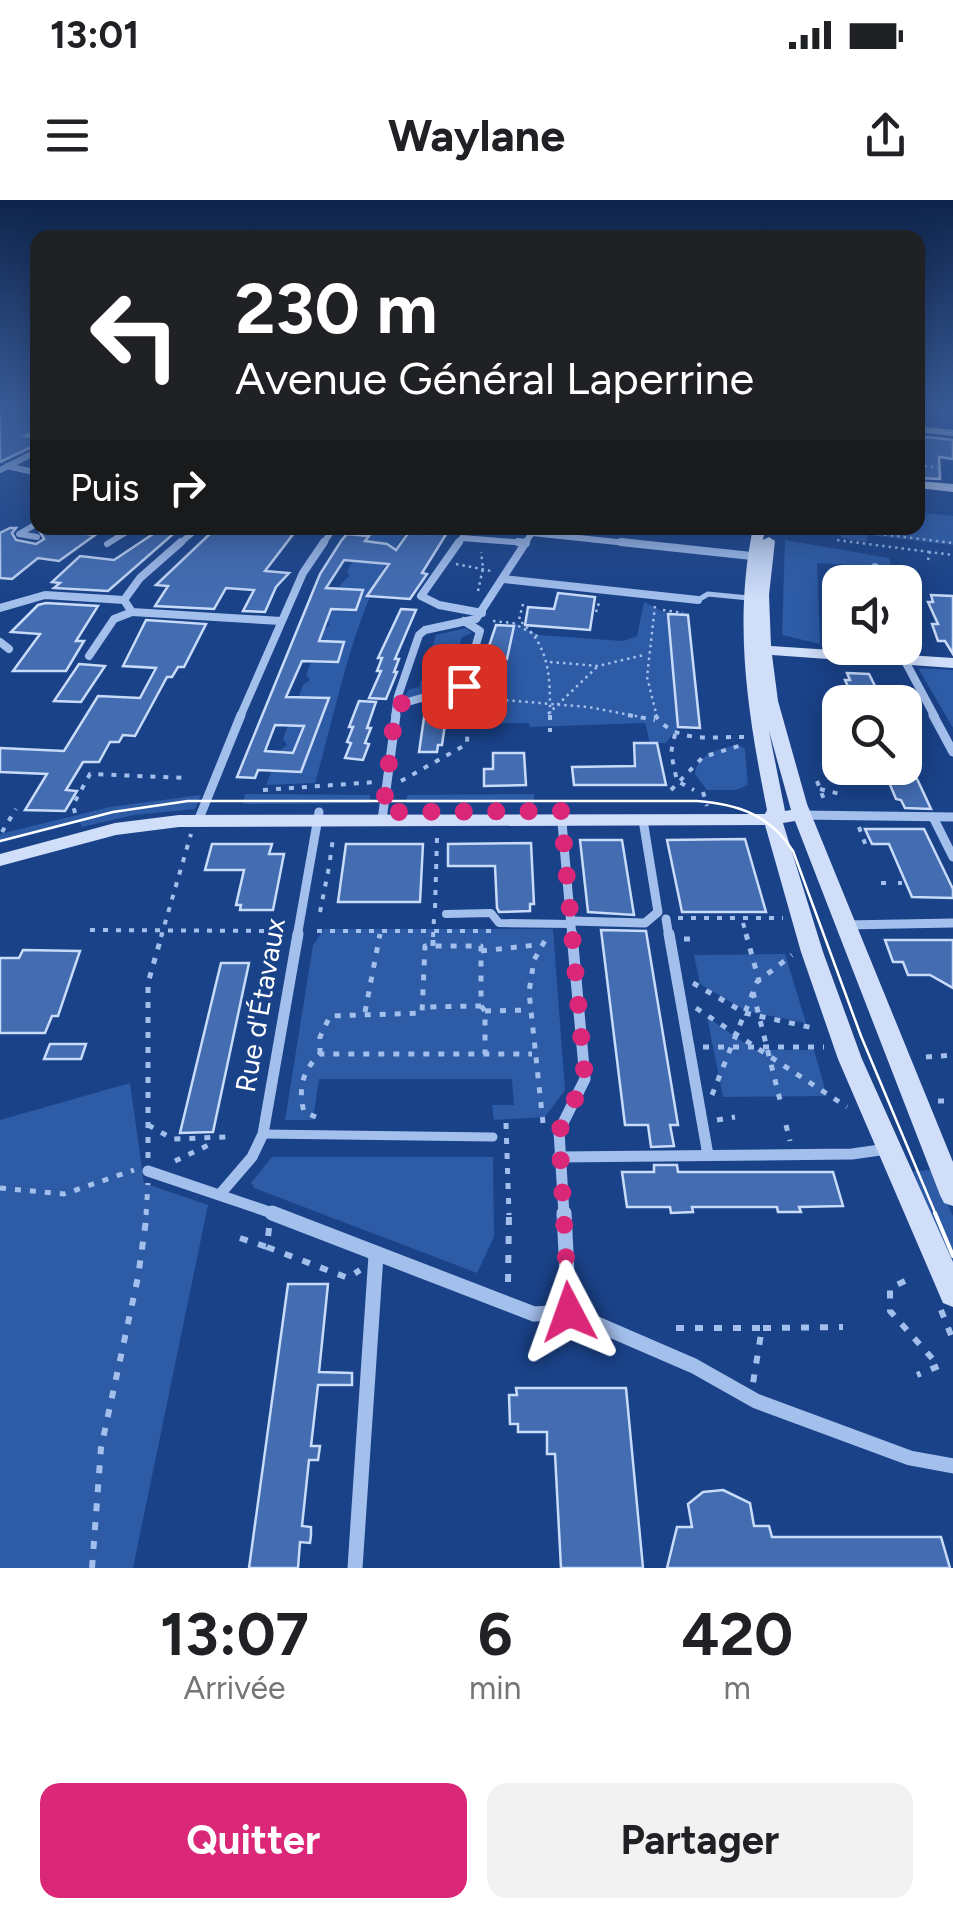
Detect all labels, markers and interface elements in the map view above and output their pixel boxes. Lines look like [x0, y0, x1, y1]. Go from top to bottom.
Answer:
text: 13:01 [50, 12, 139, 58]
icon: menu [40, 108, 95, 163]
text: Waylane [388, 108, 565, 162]
icon: share [858, 108, 913, 163]
text: 230 m [235, 266, 438, 351]
icon: left [70, 270, 200, 400]
text: Avenue Général Laperrine [235, 351, 754, 405]
icon: right [160, 460, 215, 515]
text: Puis [70, 465, 140, 511]
map controls [822, 565, 922, 785]
button: sound [822, 565, 922, 665]
pin [422, 644, 507, 729]
icon: arrive [437, 659, 492, 714]
button: search [822, 685, 922, 785]
street label: Rue d'Étavaux [228, 915, 292, 1095]
position arrow [517, 1260, 621, 1364]
text: 13:07 [160, 1598, 309, 1670]
text: 6 [478, 1598, 513, 1670]
text: 420 [681, 1598, 793, 1670]
text: Arrivée [183, 1669, 285, 1707]
text: min [469, 1669, 521, 1707]
text: m [724, 1669, 751, 1707]
button: Quitter [40, 1783, 467, 1898]
button: Partager [487, 1783, 913, 1898]

